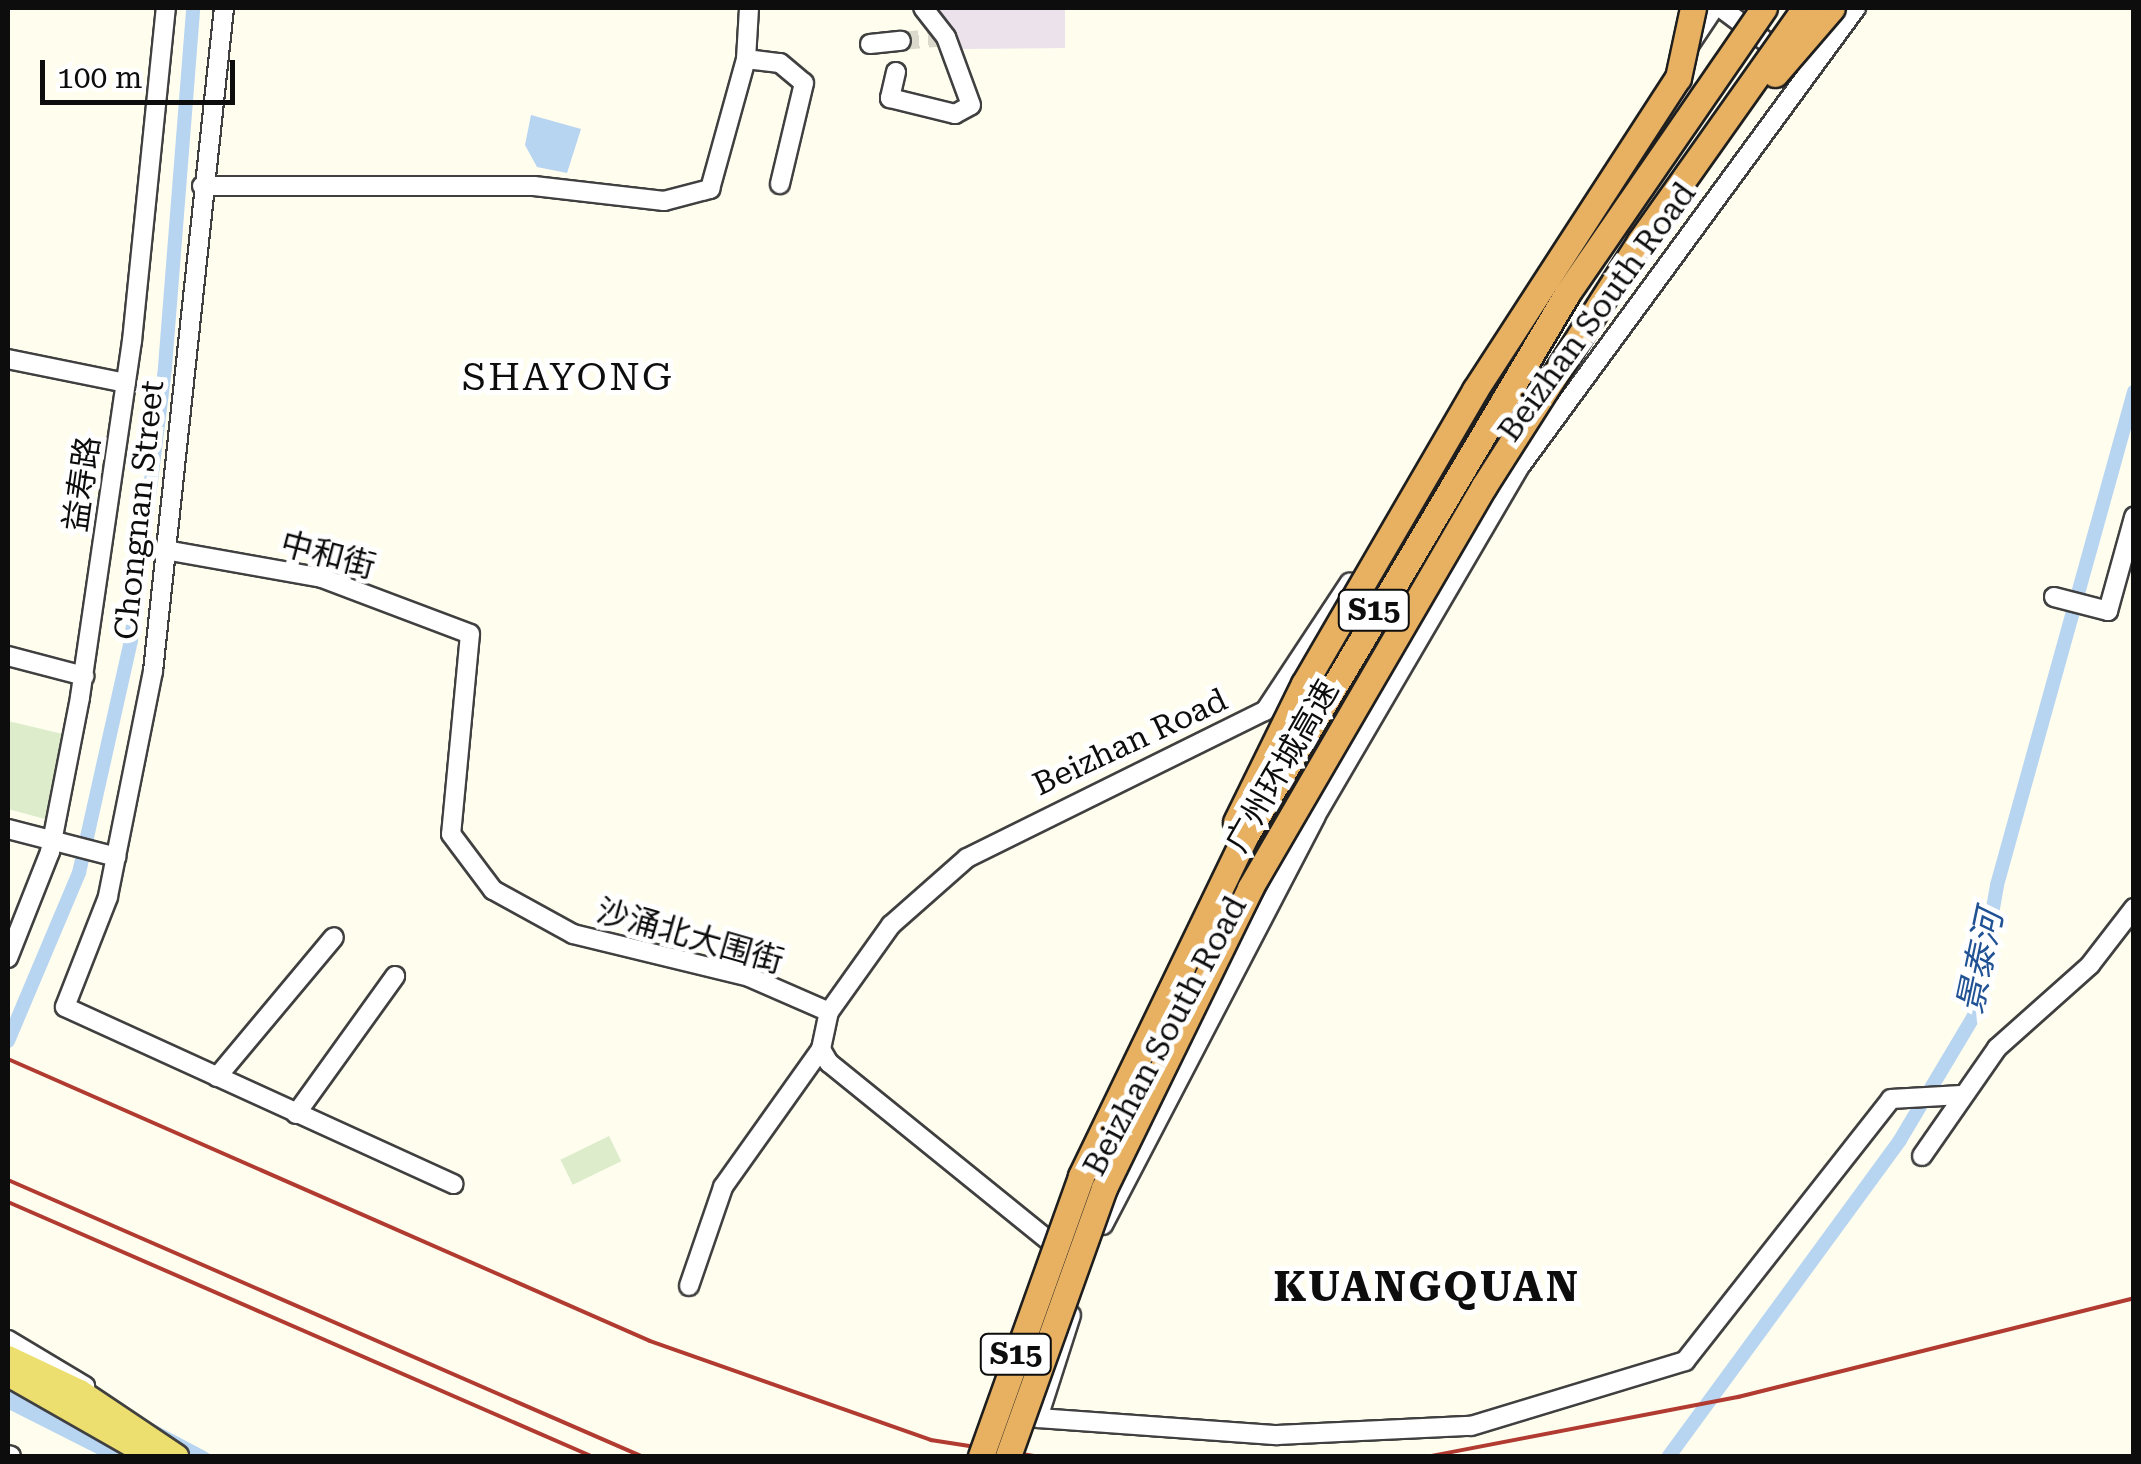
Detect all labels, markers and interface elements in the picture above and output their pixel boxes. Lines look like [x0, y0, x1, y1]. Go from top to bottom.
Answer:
scale bar [45, 40, 240, 102]
text: 100 m [57, 60, 142, 95]
street label: Beizhan South Road [1490, 175, 1704, 449]
district label: SHAYONG [462, 355, 674, 401]
street label: Chongnan Street [106, 378, 172, 642]
street label: 益寿路 [56, 434, 108, 534]
street label: 中和街 [277, 524, 379, 586]
road number: S15 [1336, 585, 1412, 635]
street label: 广州环城高速 [1217, 673, 1347, 859]
street label: Beizhan Road [1027, 680, 1233, 804]
street label: Beizhan South Road [1075, 890, 1255, 1182]
street label: 沙涌北大围街 [592, 891, 788, 981]
water label: 景泰河 [1950, 906, 2012, 1018]
district label: KUANGQUAN [1274, 1262, 1580, 1312]
road number: S15 [978, 1329, 1054, 1379]

